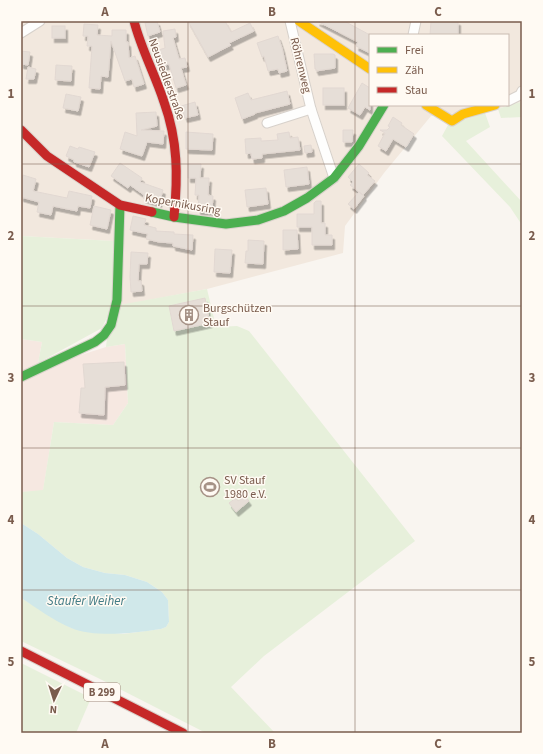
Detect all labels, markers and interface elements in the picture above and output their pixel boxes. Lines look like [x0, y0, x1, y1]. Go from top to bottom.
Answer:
text: A [100, 3, 109, 21]
text: B [268, 3, 276, 21]
text: C [434, 3, 442, 21]
legend [369, 34, 509, 106]
street label: Neusiedlerstraße [144, 36, 189, 122]
street label: Röhrenweg [285, 36, 316, 95]
text: Frei [405, 42, 424, 59]
text: Zäh [405, 62, 424, 79]
text: Stau [405, 82, 428, 99]
text: 1 [8, 85, 15, 103]
text: 1 [529, 85, 536, 103]
street label: Kopernikusring [144, 189, 222, 220]
text: 2 [8, 227, 15, 245]
text: 2 [529, 227, 536, 245]
place label: Burgschützen Stauf [203, 300, 272, 331]
building icon: Burgschützen Stauf [178, 304, 200, 326]
text: 3 [8, 369, 15, 387]
text: 3 [529, 369, 536, 387]
place label: SV Stauf 1980 e.V. [224, 472, 267, 503]
sports icon: SV Stauf 1980 e.V. [199, 476, 221, 498]
text: 4 [8, 511, 15, 529]
text: 4 [529, 511, 536, 529]
water label: Staufer Weiher [47, 592, 125, 610]
text: 5 [8, 653, 15, 671]
text: 5 [529, 653, 536, 671]
north arrow [34, 680, 74, 720]
road number: B 299 [84, 683, 120, 701]
text: N [49, 702, 58, 717]
text: A [100, 735, 109, 753]
text: B [268, 735, 276, 753]
text: C [434, 735, 442, 753]

